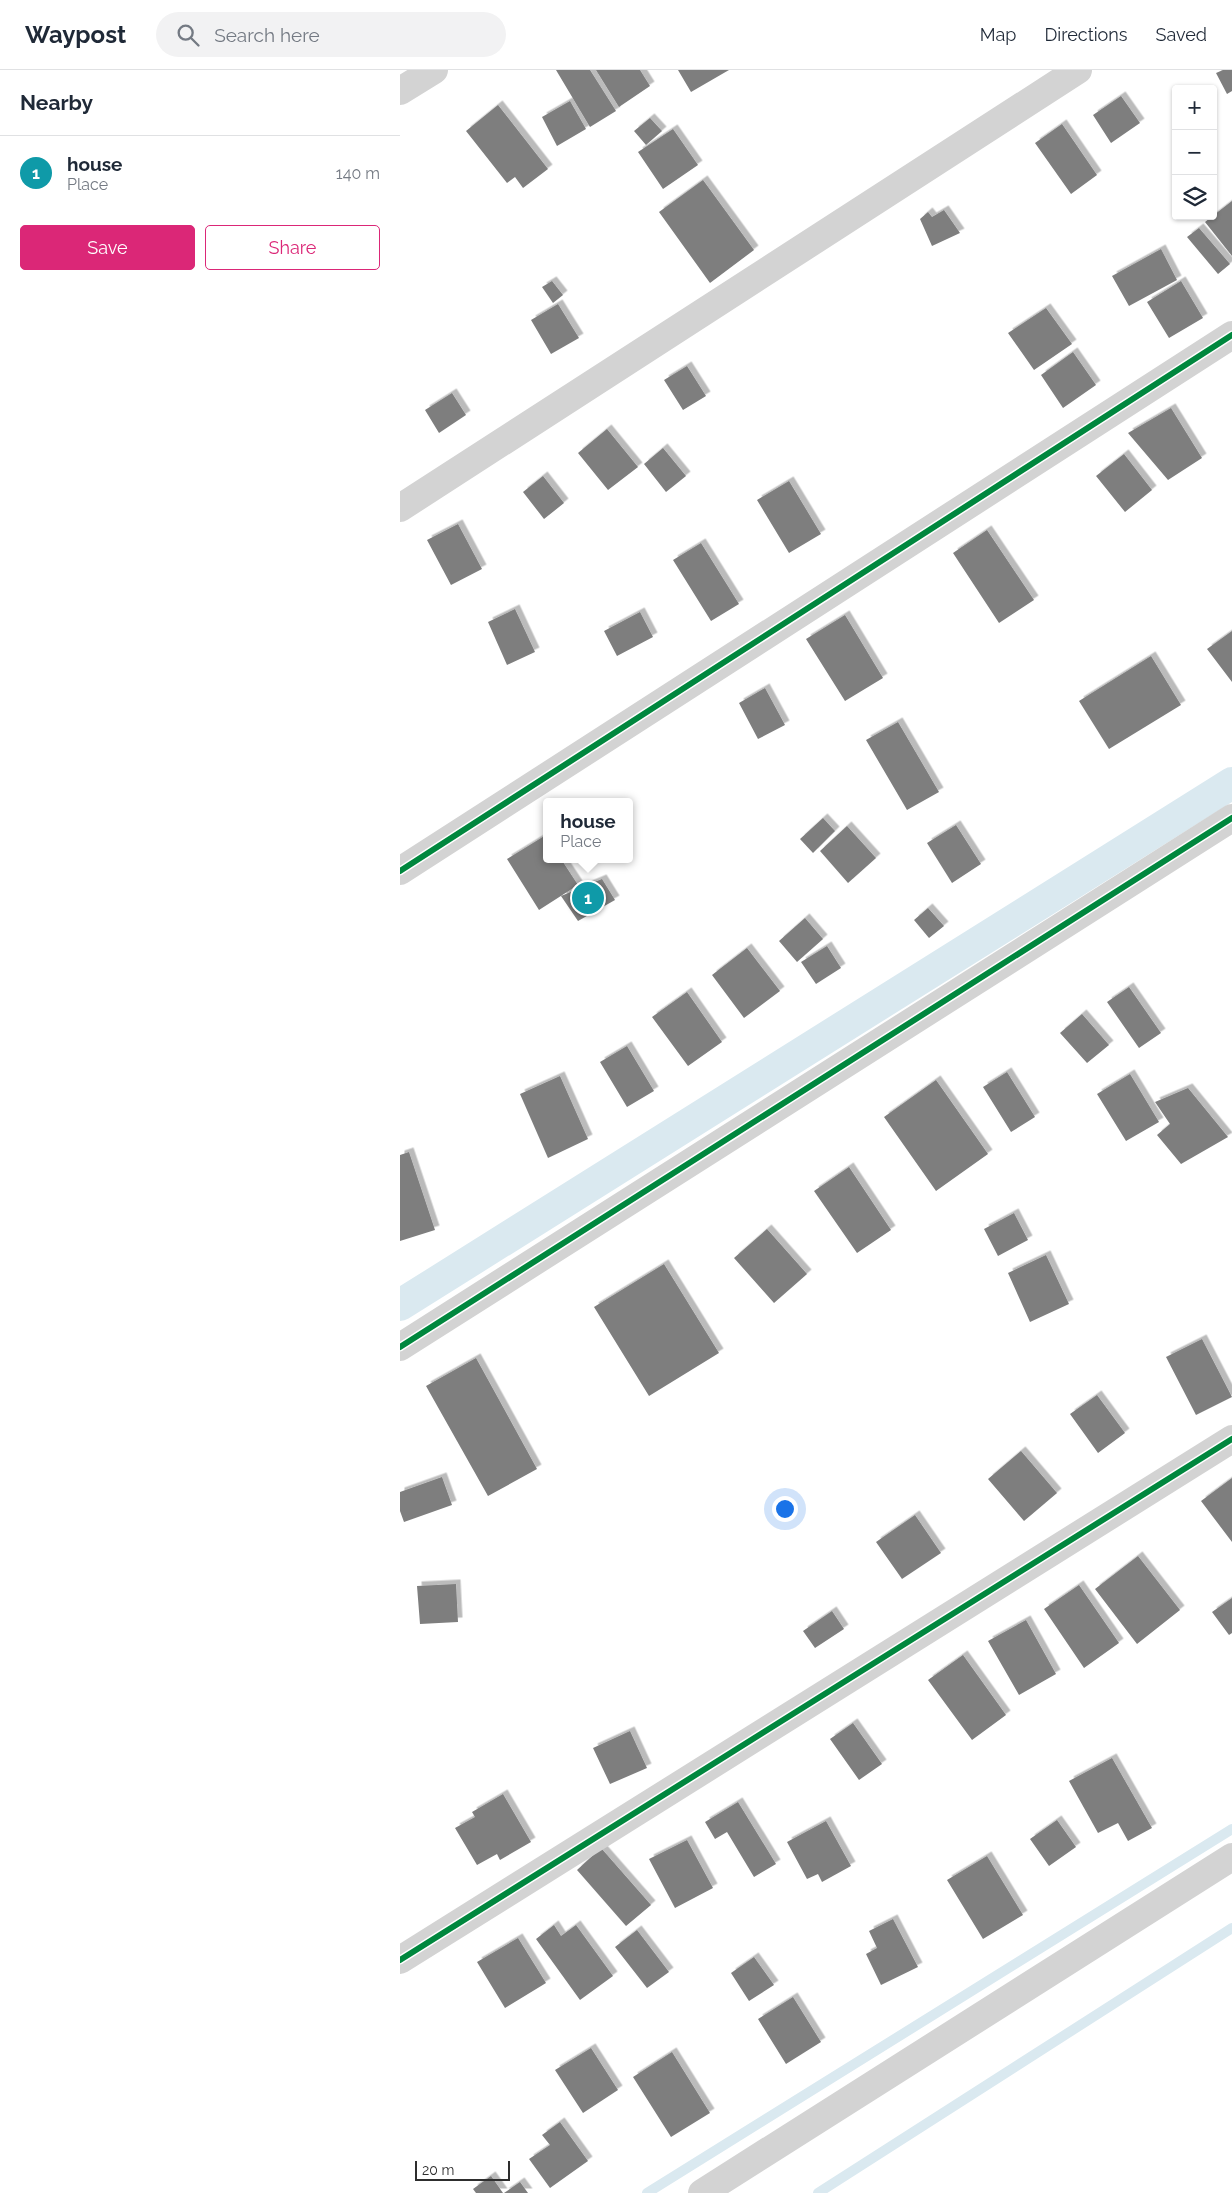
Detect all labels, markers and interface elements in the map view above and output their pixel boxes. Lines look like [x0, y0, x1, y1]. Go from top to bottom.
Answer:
search box [156, 12, 506, 57]
text: Waypost [25, 20, 126, 49]
icon: search [174, 21, 202, 49]
text: Search here [214, 24, 320, 46]
text: Map [980, 24, 1016, 45]
text: Directions [1044, 24, 1128, 45]
text: Saved [1156, 24, 1207, 45]
map controls [1172, 85, 1217, 220]
button: + [1172, 85, 1217, 130]
text: Nearby [20, 90, 93, 115]
button: − [1172, 130, 1217, 175]
text: house [67, 153, 123, 175]
text: 1 [32, 164, 40, 183]
text: 140 m [336, 164, 380, 183]
text: Place [67, 175, 108, 194]
button: layers [1172, 175, 1217, 220]
button: Save [20, 225, 195, 270]
button: Share [205, 225, 380, 270]
popup [543, 798, 633, 863]
text: house [560, 810, 616, 832]
text: Place [560, 832, 601, 851]
pin: 1 [572, 879, 604, 917]
your location [772, 1496, 798, 1522]
scale bar [415, 2158, 510, 2181]
text: 20 m [422, 2162, 454, 2178]

